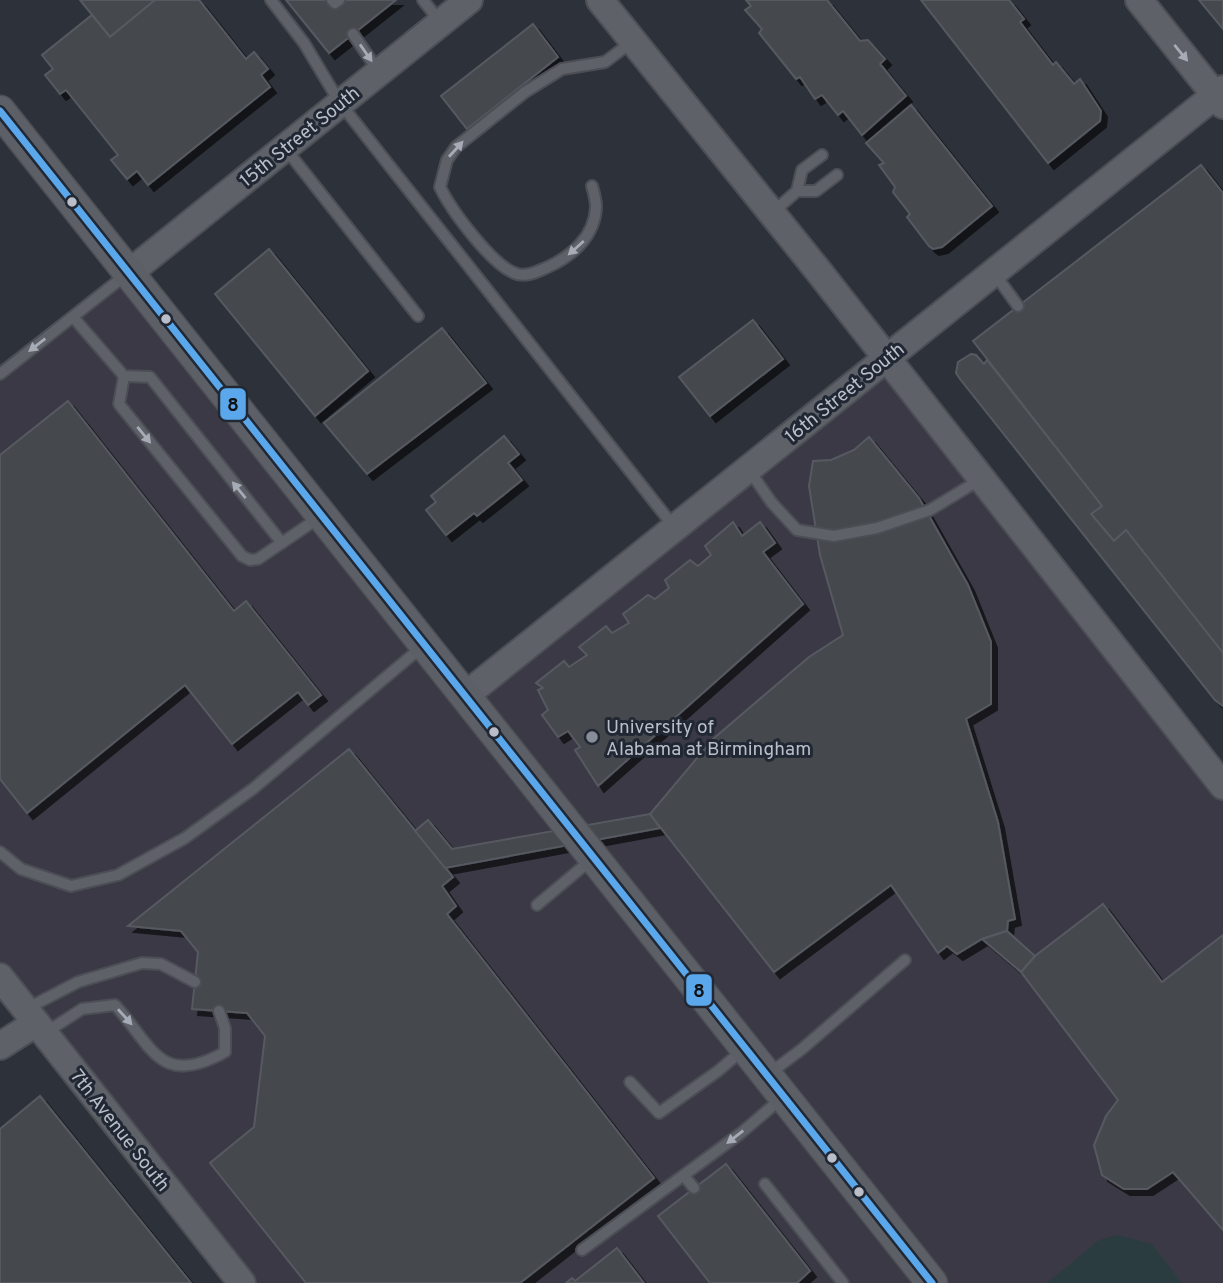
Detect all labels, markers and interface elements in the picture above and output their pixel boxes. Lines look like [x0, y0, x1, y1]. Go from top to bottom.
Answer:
one-way arrow [359, 44, 373, 62]
one-way arrow [1173, 44, 1188, 61]
street label: 15th Street South [235, 82, 365, 193]
one-way arrow [448, 140, 464, 158]
unlabelled marker [65, 195, 79, 209]
one-way arrow [567, 240, 585, 256]
unlabelled marker [159, 312, 173, 326]
one-way arrow [28, 338, 46, 353]
street label: 16th Street South [781, 338, 910, 449]
line badge: 8 [219, 387, 247, 421]
text: 8 [227, 394, 239, 418]
one-way arrow [136, 425, 151, 443]
one-way arrow [232, 481, 247, 499]
place label: University of Alabama at Birmingham [606, 716, 811, 762]
unlabelled marker [487, 725, 501, 739]
marker: University of Alabama at Birmingham [584, 729, 600, 745]
line badge: 8 [685, 973, 713, 1007]
text: 8 [693, 980, 705, 1004]
one-way arrow [117, 1008, 133, 1025]
street label: 7th Avenue South [64, 1065, 175, 1197]
one-way arrow [727, 1130, 745, 1145]
unlabelled marker [825, 1151, 839, 1165]
unlabelled marker [852, 1185, 866, 1199]

